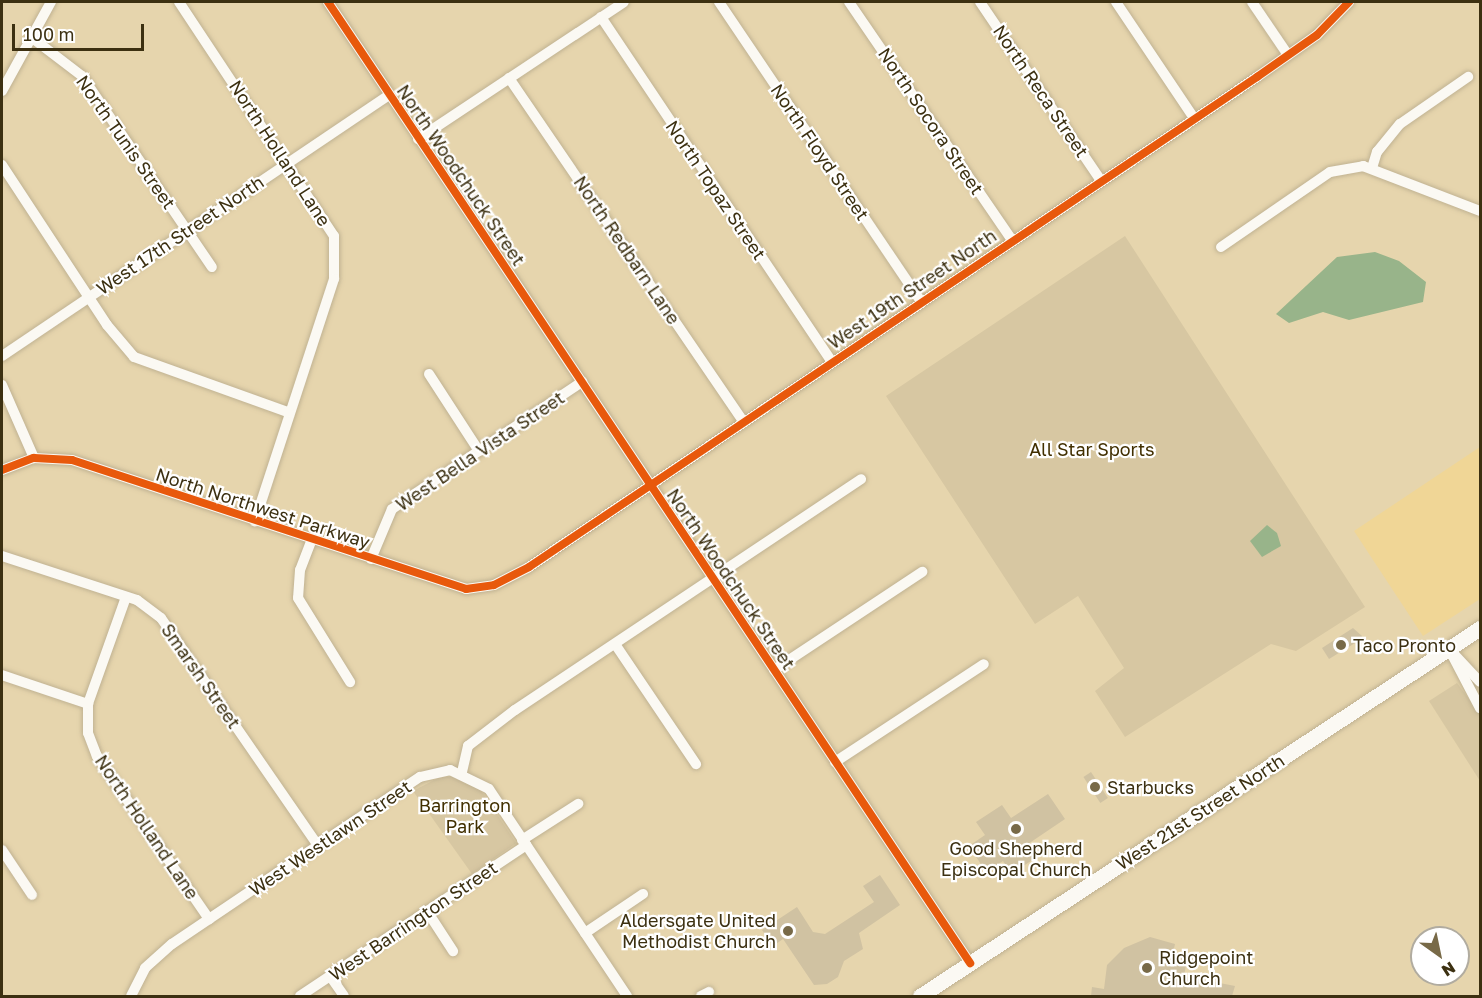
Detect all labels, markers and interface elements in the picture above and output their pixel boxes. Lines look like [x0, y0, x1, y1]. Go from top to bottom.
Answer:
scale bar [15, 12, 147, 50]
street label: North Reca Street [989, 21, 1093, 161]
text: 100 m [23, 23, 74, 45]
street label: North Socora Street [874, 44, 988, 198]
street label: North Tunis Street [72, 71, 180, 213]
street label: North Holland Lane [225, 76, 335, 230]
street label: North Floyd Street [766, 80, 874, 224]
street label: North Woodchuck Street [392, 81, 530, 269]
street label: North Topaz Street [661, 116, 771, 264]
street label: West 17th Street North [92, 171, 268, 299]
street label: North Redbarn Lane [569, 172, 685, 328]
street label: West 19th Street North [824, 225, 1000, 353]
street label: West Bella Vista Street [392, 387, 568, 515]
park label: All Star Sports [1029, 438, 1155, 460]
street label: North Northwest Parkway [153, 463, 373, 553]
street label: North Woodchuck Street [662, 485, 800, 673]
street label: Smarsh Street [157, 619, 245, 733]
place label: Taco Pronto [1353, 634, 1456, 656]
marker: Taco Pronto [1334, 638, 1348, 652]
street label: West 21st Street North [1112, 749, 1288, 875]
street label: North Holland Lane [91, 751, 203, 903]
street label: West Westlawn Street [245, 776, 415, 900]
place label: Starbucks [1107, 776, 1194, 798]
marker: Starbucks [1088, 780, 1102, 794]
park label: Barrington Park [419, 795, 511, 838]
marker: Good Shepherd Episcopal Church [1009, 822, 1023, 836]
place label: Good Shepherd Episcopal Church [941, 838, 1091, 880]
street label: West Barrington Street [325, 857, 501, 985]
place label: Aldersgate United Methodist Church [620, 910, 776, 952]
marker: Aldersgate United Methodist Church [781, 924, 795, 938]
north arrow [1410, 926, 1470, 986]
place label: Ridgepoint Church [1159, 947, 1253, 990]
text: N [1438, 958, 1459, 981]
marker: Ridgepoint Church [1140, 961, 1154, 975]

